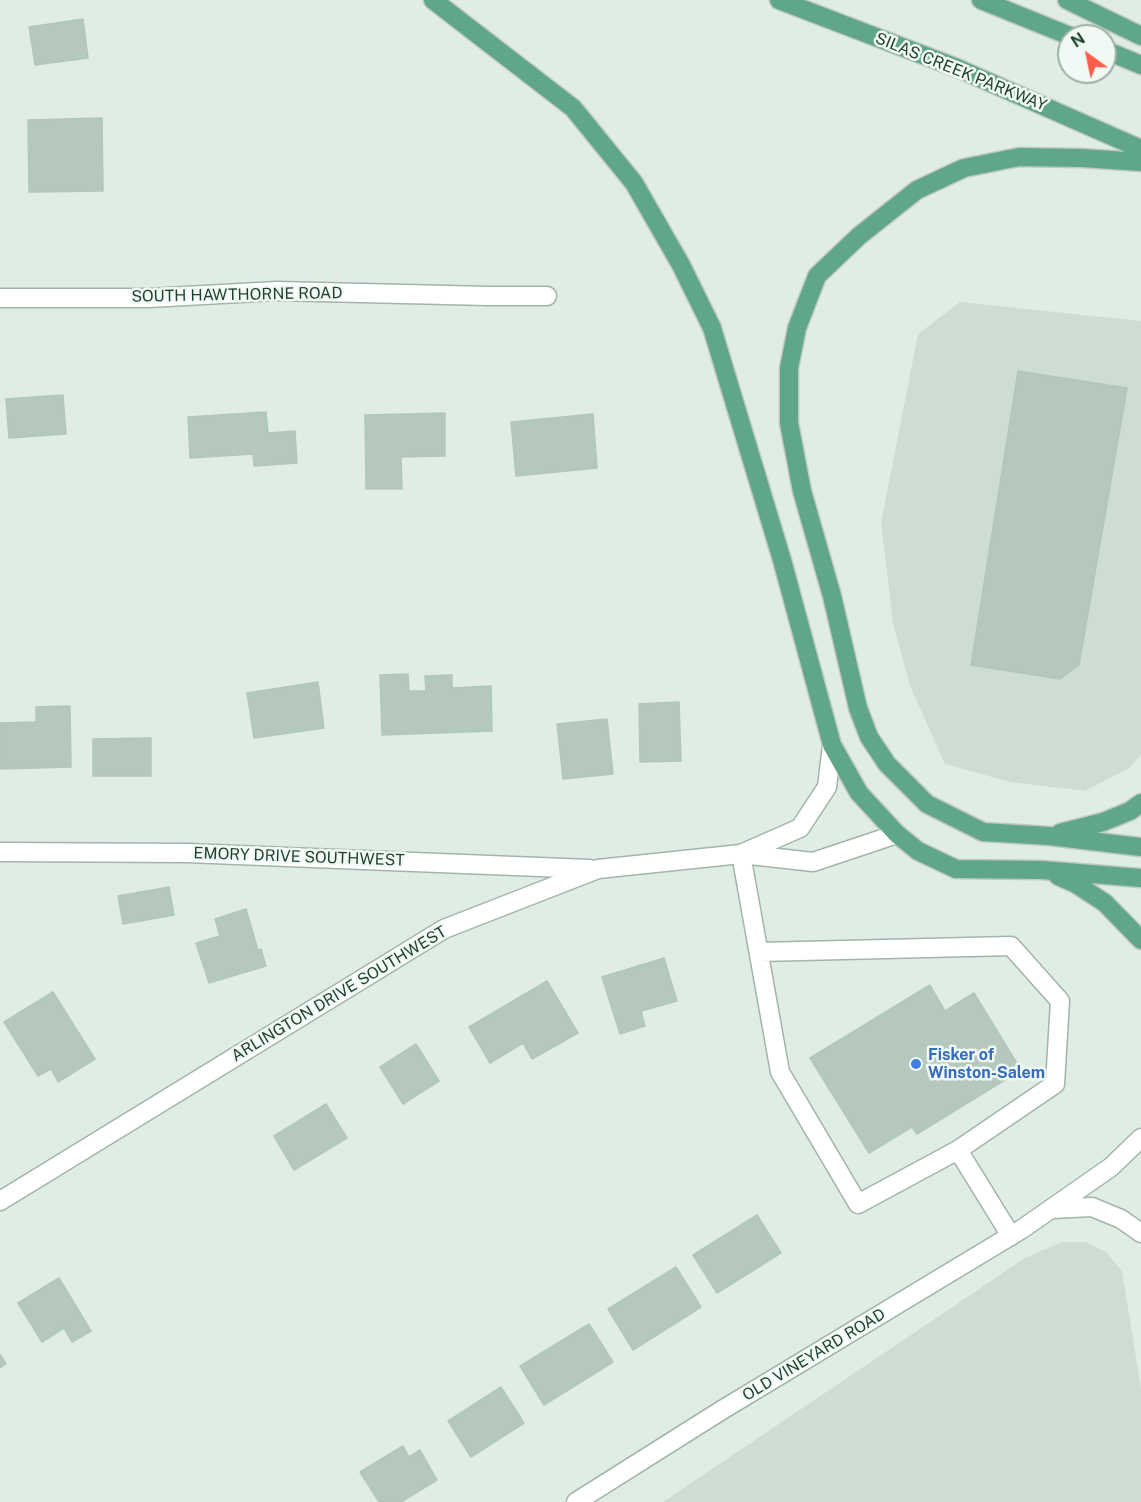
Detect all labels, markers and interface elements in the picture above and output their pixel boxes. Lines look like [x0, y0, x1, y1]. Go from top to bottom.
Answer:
north arrow [1057, 24, 1117, 84]
street label: SILAS CREEK PARKWAY [873, 29, 1049, 115]
text: N [1068, 29, 1088, 52]
street label: SOUTH HAWTHORNE ROAD [131, 284, 343, 306]
street label: EMORY DRIVE SOUTHWEST [193, 844, 405, 870]
street label: ARLINGTON DRIVE SOUTHWEST [228, 922, 450, 1066]
place label: Fisker of Winston-Salem [928, 1045, 1045, 1083]
marker: Fisker of Winston-Salem [909, 1057, 923, 1071]
street label: OLD VINEYARD ROAD [739, 1305, 889, 1405]

